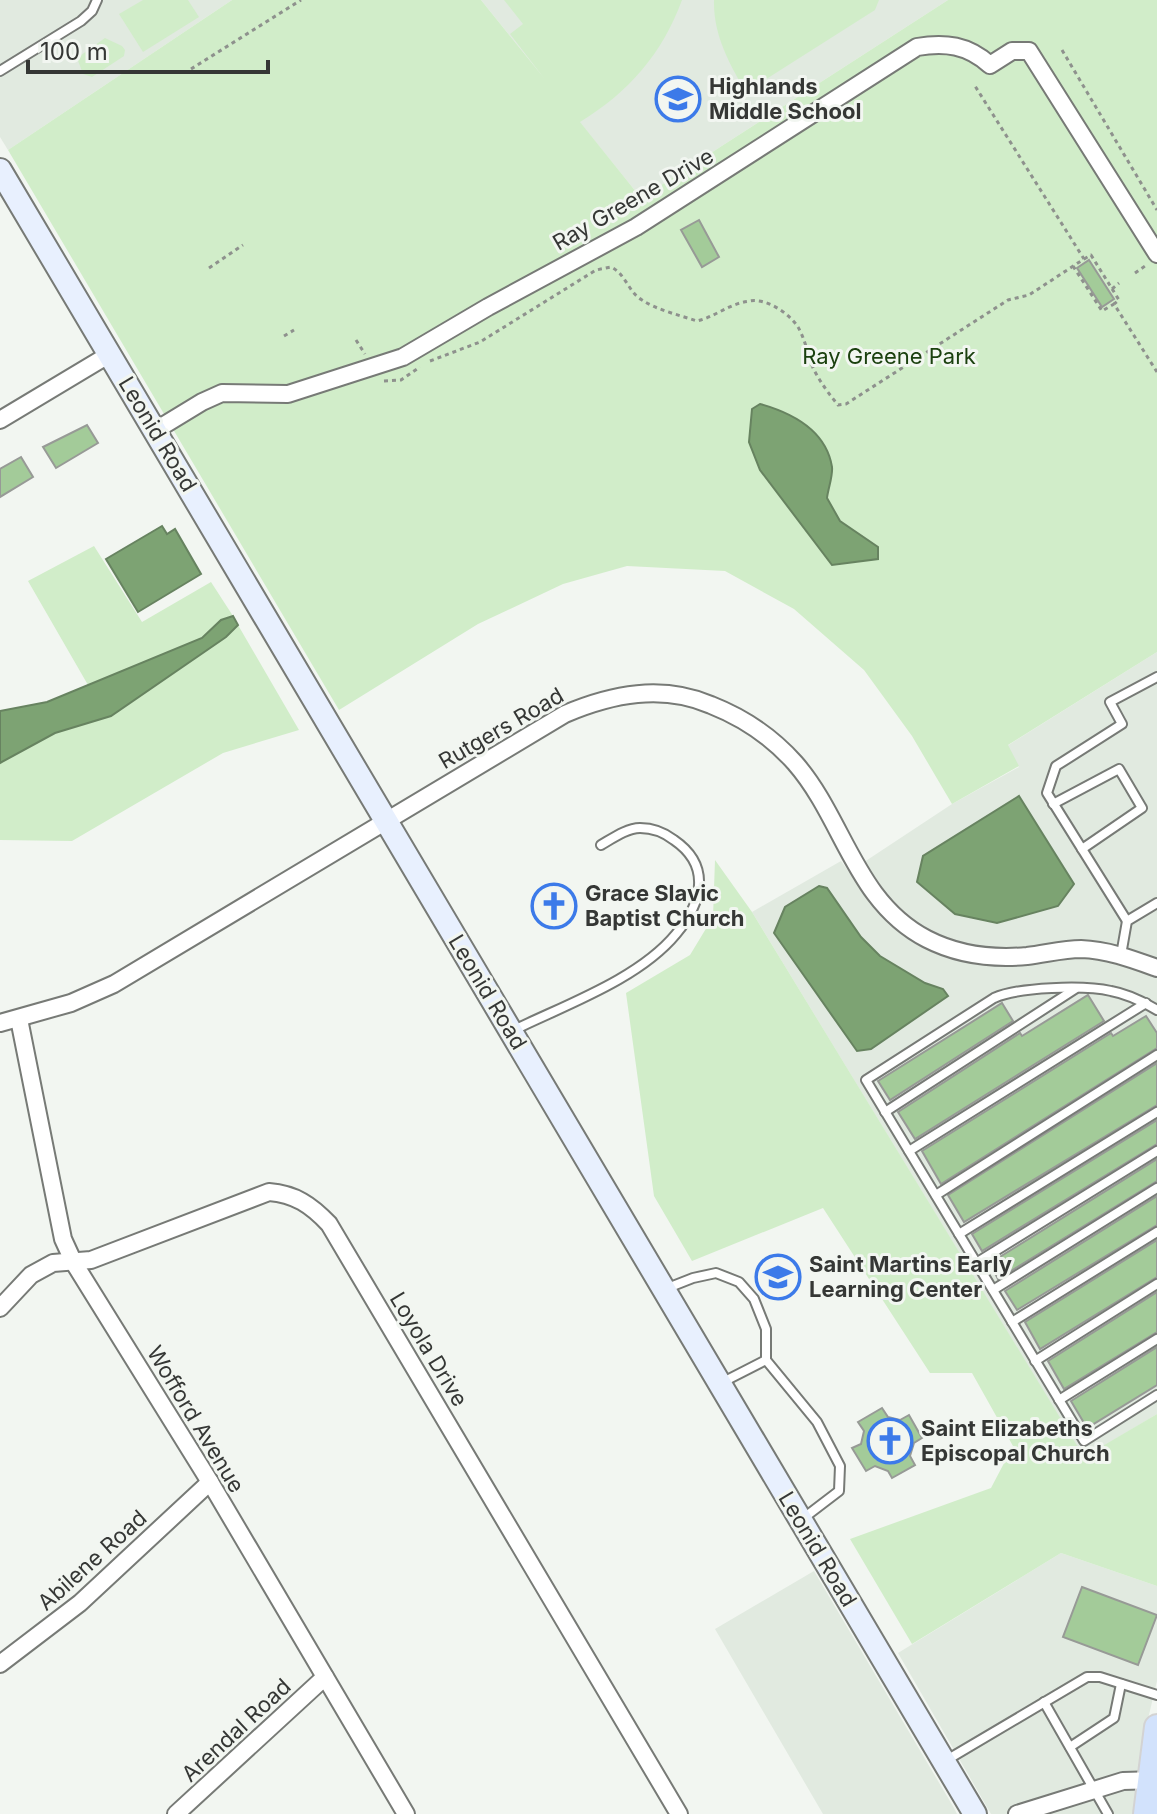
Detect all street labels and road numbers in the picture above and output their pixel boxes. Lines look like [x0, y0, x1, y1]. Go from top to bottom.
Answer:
street label: Ray Greene Drive [548, 142, 718, 256]
street label: Leonid Road [114, 372, 202, 496]
street label: Rutgers Road [434, 682, 568, 774]
street label: Leonid Road [444, 930, 532, 1054]
street label: Loyola Drive [385, 1287, 473, 1411]
street label: Wofford Avenue [142, 1341, 250, 1497]
street label: Leonid Road [774, 1487, 862, 1611]
street label: Abilene Road [32, 1504, 152, 1616]
street label: Arendal Road [176, 1673, 296, 1787]

